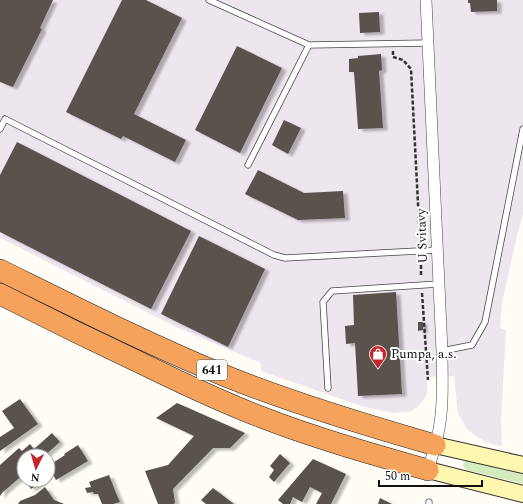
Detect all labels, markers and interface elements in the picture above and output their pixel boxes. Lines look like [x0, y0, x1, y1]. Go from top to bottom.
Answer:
street label: U Svitavy [411, 208, 433, 264]
shop icon: Pumpa, a.s. [368, 344, 388, 369]
place label: Pumpa, a.s. [391, 344, 456, 364]
road number: 641 [197, 360, 227, 380]
north arrow [16, 448, 56, 488]
scale bar [379, 462, 482, 488]
text: 50 m [385, 467, 410, 486]
text: N [30, 469, 40, 486]

